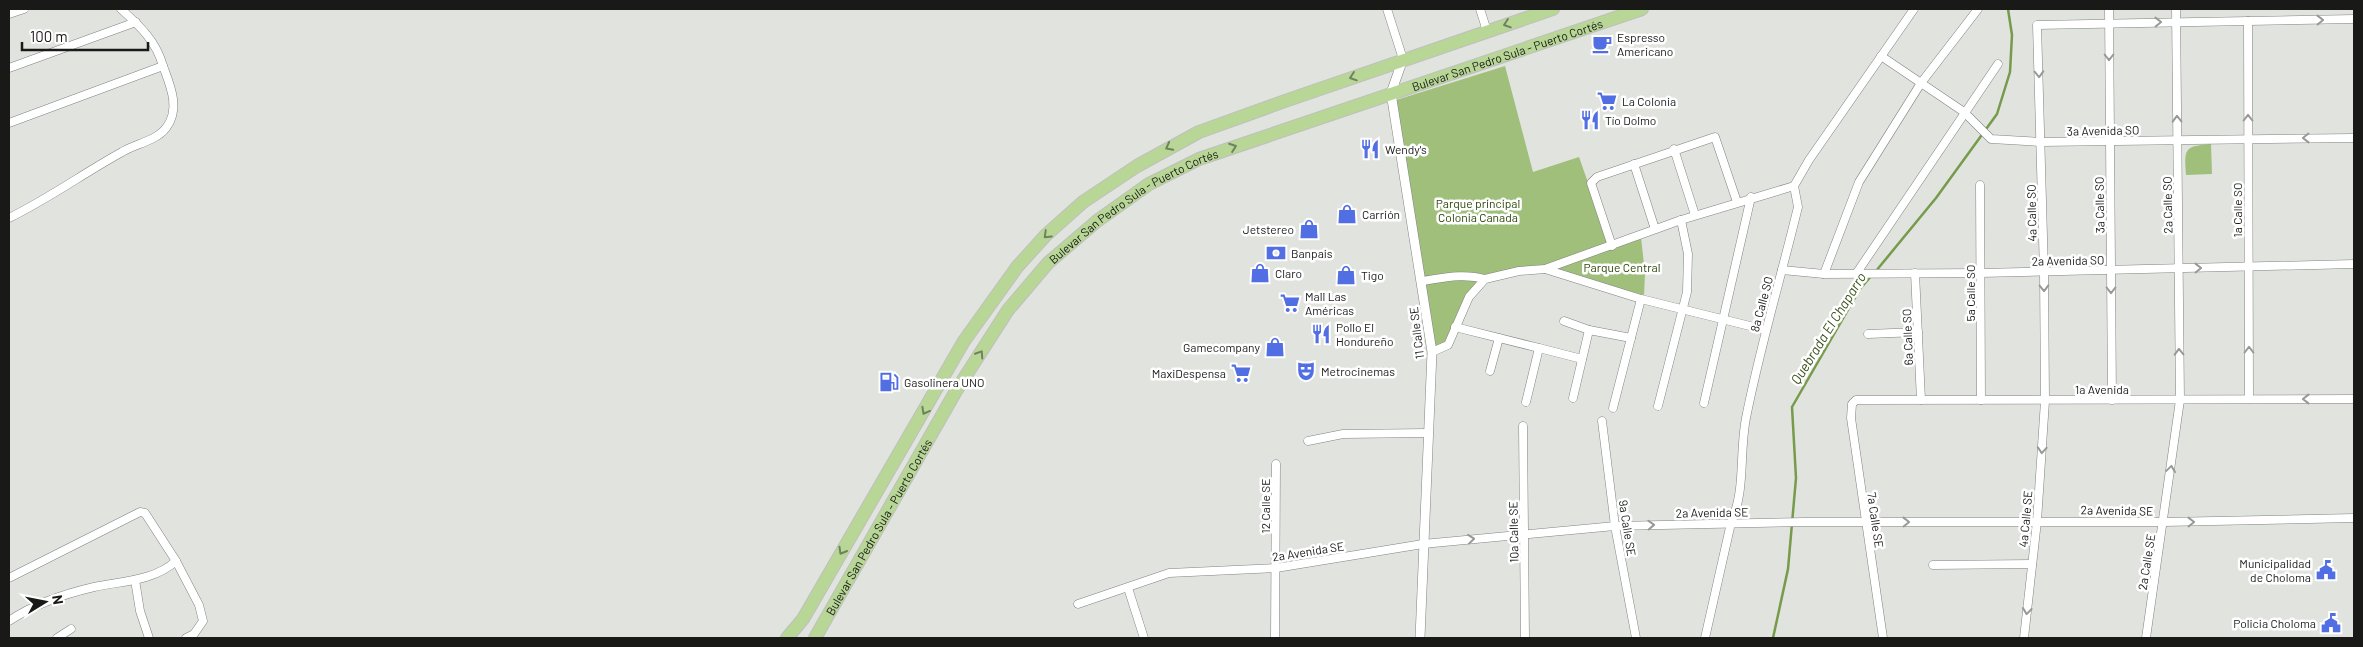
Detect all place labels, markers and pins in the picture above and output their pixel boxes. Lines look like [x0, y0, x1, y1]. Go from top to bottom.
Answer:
place label: Espresso Americano [1617, 30, 1673, 58]
cafe icon: Espresso Americano [1591, 33, 1613, 55]
supermarket icon: La Colonia [1596, 90, 1618, 112]
place label: La Colonia [1622, 94, 1676, 108]
restaurant icon: Tío Dolmo [1579, 109, 1601, 131]
place label: Tío Dolmo [1605, 113, 1656, 127]
restaurant icon: Wendy's [1359, 138, 1381, 160]
place label: Wendy's [1385, 142, 1427, 156]
shop icon: Carrión [1336, 203, 1358, 225]
place label: Carrión [1362, 207, 1400, 221]
shop icon: Jetstereo [1298, 218, 1320, 240]
place label: Jetstereo [1243, 222, 1294, 236]
bank icon: Banpais [1265, 242, 1287, 264]
place label: Banpais [1291, 246, 1333, 260]
shop icon: Claro [1249, 262, 1271, 284]
shop icon: Tigo [1335, 264, 1357, 286]
place label: Claro [1275, 266, 1302, 280]
place label: Tigo [1361, 268, 1384, 282]
place label: Mall Las Américas [1305, 289, 1354, 317]
supermarket icon: Mall Las Américas [1279, 292, 1301, 314]
place label: Pollo El Hondureño [1336, 320, 1393, 348]
restaurant icon: Pollo El Hondureño [1310, 323, 1332, 345]
shop icon: Gamecompany [1264, 336, 1286, 358]
place label: Gamecompany [1183, 340, 1260, 354]
theatre icon: Metrocinemas [1295, 360, 1317, 382]
supermarket icon: MaxiDespensa [1230, 362, 1252, 384]
place label: Metrocinemas [1321, 364, 1395, 378]
place label: MaxiDespensa [1152, 366, 1226, 380]
fuel station icon: Gasolinera UNO [878, 371, 900, 393]
place label: Gasolinera UNO [904, 375, 985, 389]
place label: Municipalidad de Choloma [2239, 556, 2311, 584]
public building icon: Municipalidad de Choloma [2315, 559, 2337, 581]
public building icon: Policia Choloma [2320, 612, 2342, 634]
place label: Policia Choloma [2233, 616, 2316, 630]

